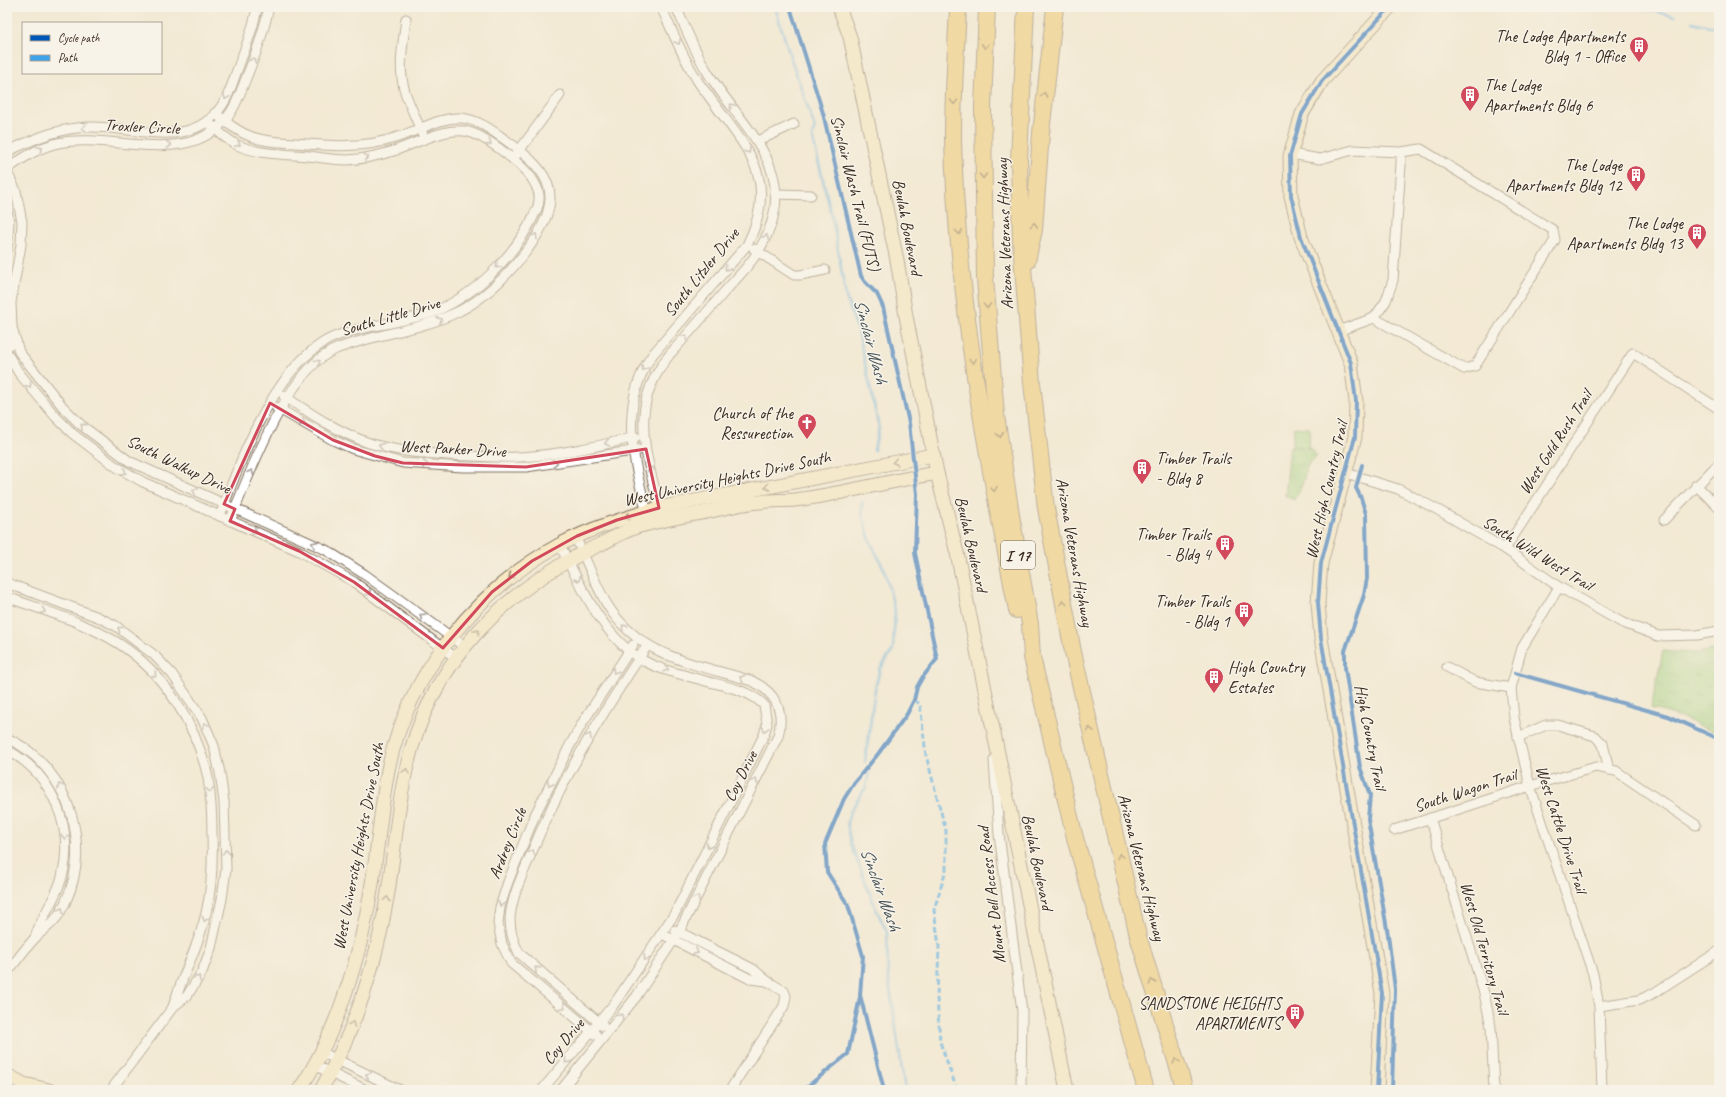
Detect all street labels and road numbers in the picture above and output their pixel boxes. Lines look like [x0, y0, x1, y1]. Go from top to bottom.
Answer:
street label: Sinclair Wash Trail (FUTS) [826, 113, 885, 274]
street label: Troxler Circle [104, 114, 181, 139]
street label: Arizona Veterans Highway [991, 157, 1018, 310]
street label: Beulah Boulevard [888, 177, 928, 279]
street label: South Litzler Drive [659, 222, 745, 321]
street label: South Little Drive [338, 292, 444, 341]
street label: West Gold Rush Trail [1514, 384, 1598, 498]
street label: West High Country Trail [1300, 416, 1353, 561]
street label: South Walkup Drive [123, 430, 236, 499]
street label: West Parker Drive [400, 435, 508, 462]
street label: West University Heights Drive South [622, 446, 833, 511]
street label: Arizona Veterans Highway [1051, 476, 1098, 629]
street label: Beulah Boulevard [950, 494, 993, 596]
street label: South Wild West Trail [1479, 511, 1599, 597]
road number: I 17 [1001, 541, 1035, 569]
street label: High Country Trail [1350, 683, 1392, 794]
street label: West University Heights Drive South [328, 740, 389, 952]
street label: Coy Drive [719, 746, 763, 805]
street label: South Wagon Trail [1411, 763, 1522, 817]
street label: West Cattle Drive Trail [1531, 763, 1593, 899]
street label: Arizona Veterans Highway [1113, 791, 1170, 944]
street label: Ardrey Circle [484, 803, 532, 882]
street label: Beulah Boulevard [1017, 812, 1058, 914]
street label: Mount Dell Access Road [972, 823, 1010, 965]
street label: West Old Territory Trail [1456, 880, 1514, 1020]
street label: Coy Drive [538, 1013, 590, 1069]

